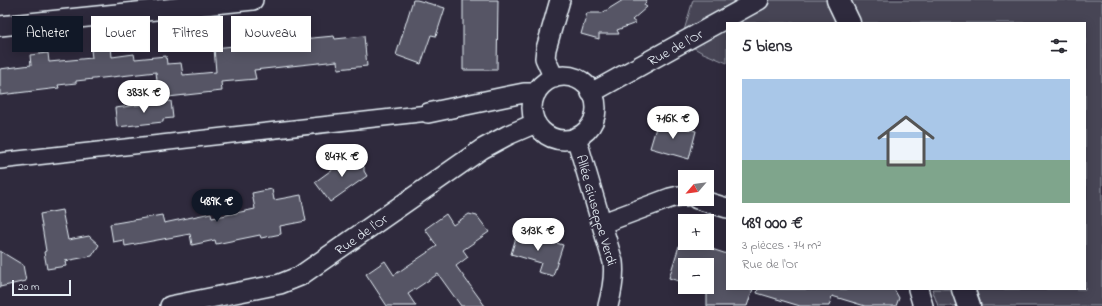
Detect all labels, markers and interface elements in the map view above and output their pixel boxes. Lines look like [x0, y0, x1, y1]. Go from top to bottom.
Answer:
chip: Acheter [12, 16, 83, 52]
chip: Louer [91, 16, 150, 52]
chip: Filtres [158, 16, 223, 52]
chip: Nouveau [231, 16, 311, 52]
street label: Rue de l'Or [644, 24, 708, 72]
text: 5 biens [742, 34, 793, 59]
icon: filters [1048, 35, 1070, 57]
pin: 383K € [111, 80, 177, 114]
text: 383K € [127, 83, 161, 102]
icon: home [870, 105, 942, 177]
pin: 716K € [640, 106, 706, 140]
text: 716K € [656, 109, 690, 128]
pin: 847K € [309, 144, 375, 178]
text: 847K € [325, 147, 359, 166]
street label: Allée Giuseppe Verdi [570, 152, 621, 268]
north arrow [678, 170, 714, 206]
map controls [678, 170, 714, 294]
pin: 489K € [184, 189, 250, 223]
text: 489K € [201, 192, 233, 211]
street label: Rue de l'Or [331, 209, 393, 261]
text: 489 000 € [742, 211, 803, 236]
button: + [678, 214, 714, 250]
pin: 313K € [505, 218, 571, 252]
text: 313K € [521, 221, 555, 240]
text: 3 pièces · 74 m² [742, 236, 821, 255]
text: Rue de l'Or [742, 255, 798, 274]
button: − [678, 258, 714, 294]
scale bar [12, 278, 71, 297]
text: 20 m [18, 279, 40, 295]

